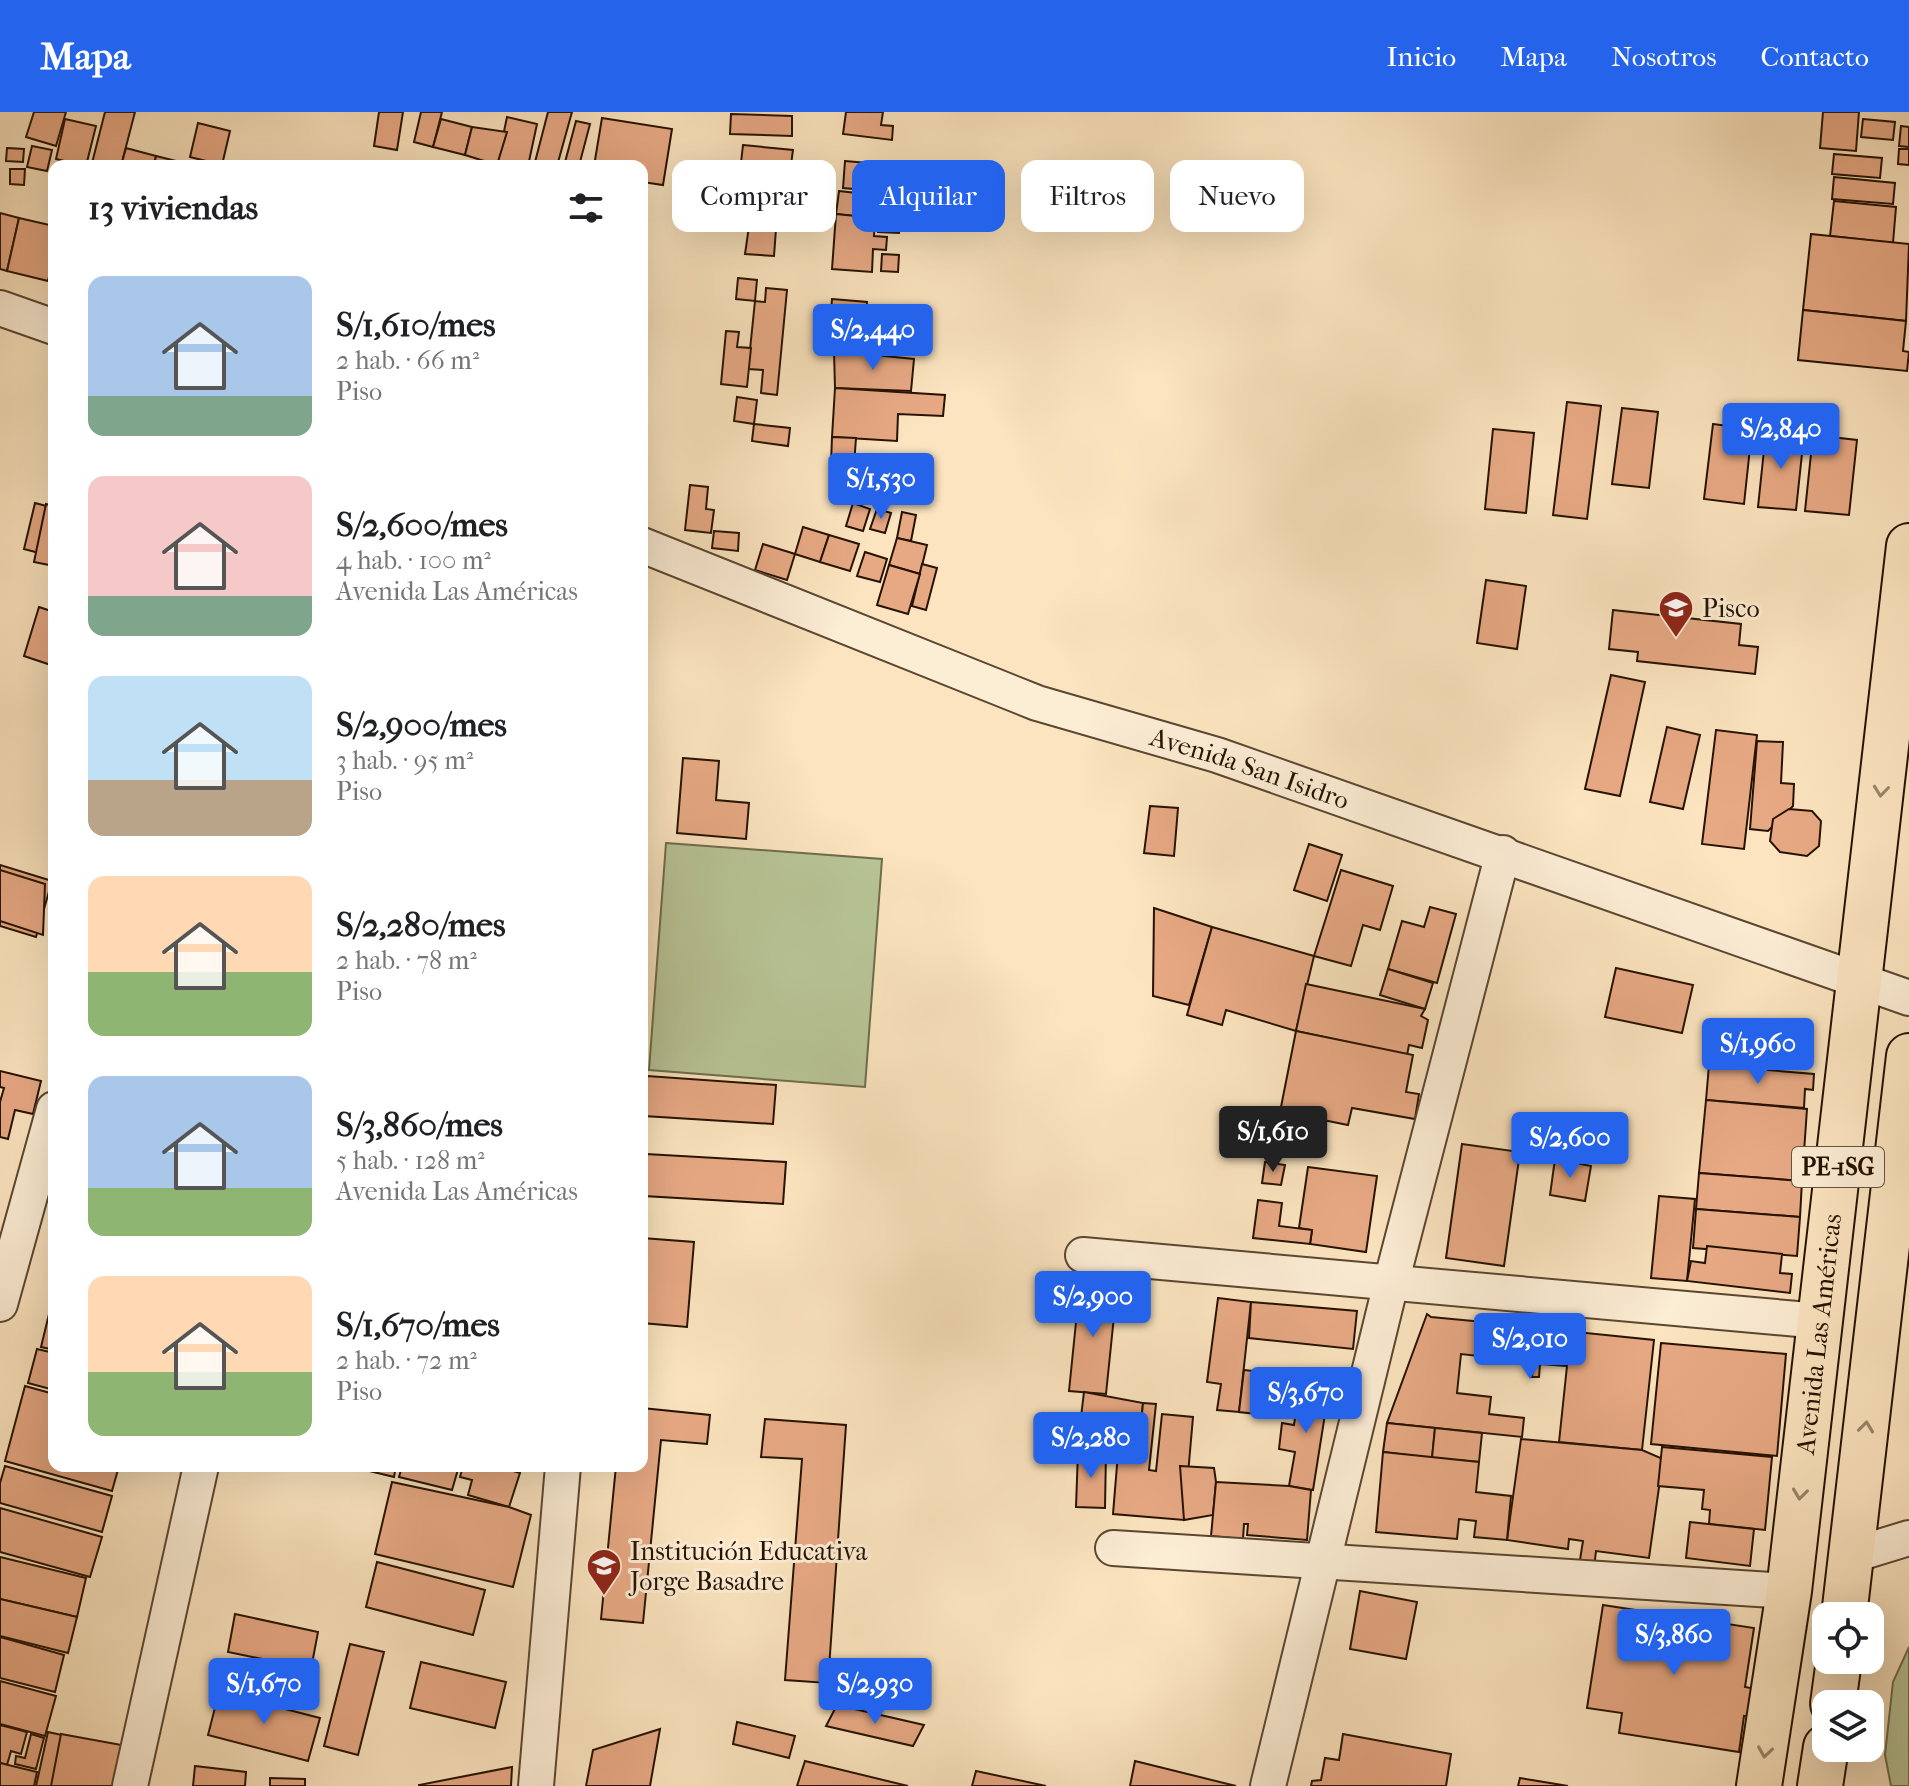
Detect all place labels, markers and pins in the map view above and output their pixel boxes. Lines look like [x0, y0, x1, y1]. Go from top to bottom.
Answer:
pin: S/2,440 [799, 304, 947, 372]
pin: S/2,840 [1707, 403, 1855, 471]
pin: S/1,530 [807, 453, 955, 521]
school or university icon: Pisco [1657, 589, 1695, 639]
place label: Pisco [1702, 593, 1760, 624]
pin: S/1,960 [1684, 1018, 1832, 1086]
pin: S/1,610 [1199, 1106, 1347, 1174]
pin: S/2,600 [1496, 1112, 1644, 1180]
pin: S/2,900 [1019, 1271, 1167, 1339]
pin: S/2,010 [1456, 1313, 1604, 1381]
pin: S/3,670 [1232, 1367, 1380, 1435]
pin: S/2,280 [1017, 1412, 1165, 1480]
place label: Institución Educativa Jorge Basadre [628, 1536, 868, 1597]
school or university icon: Institución Educativa Jorge Basadre [585, 1547, 623, 1597]
pin: S/3,860 [1600, 1609, 1748, 1677]
pin: S/1,670 [190, 1658, 338, 1726]
pin: S/2,930 [801, 1658, 949, 1726]

